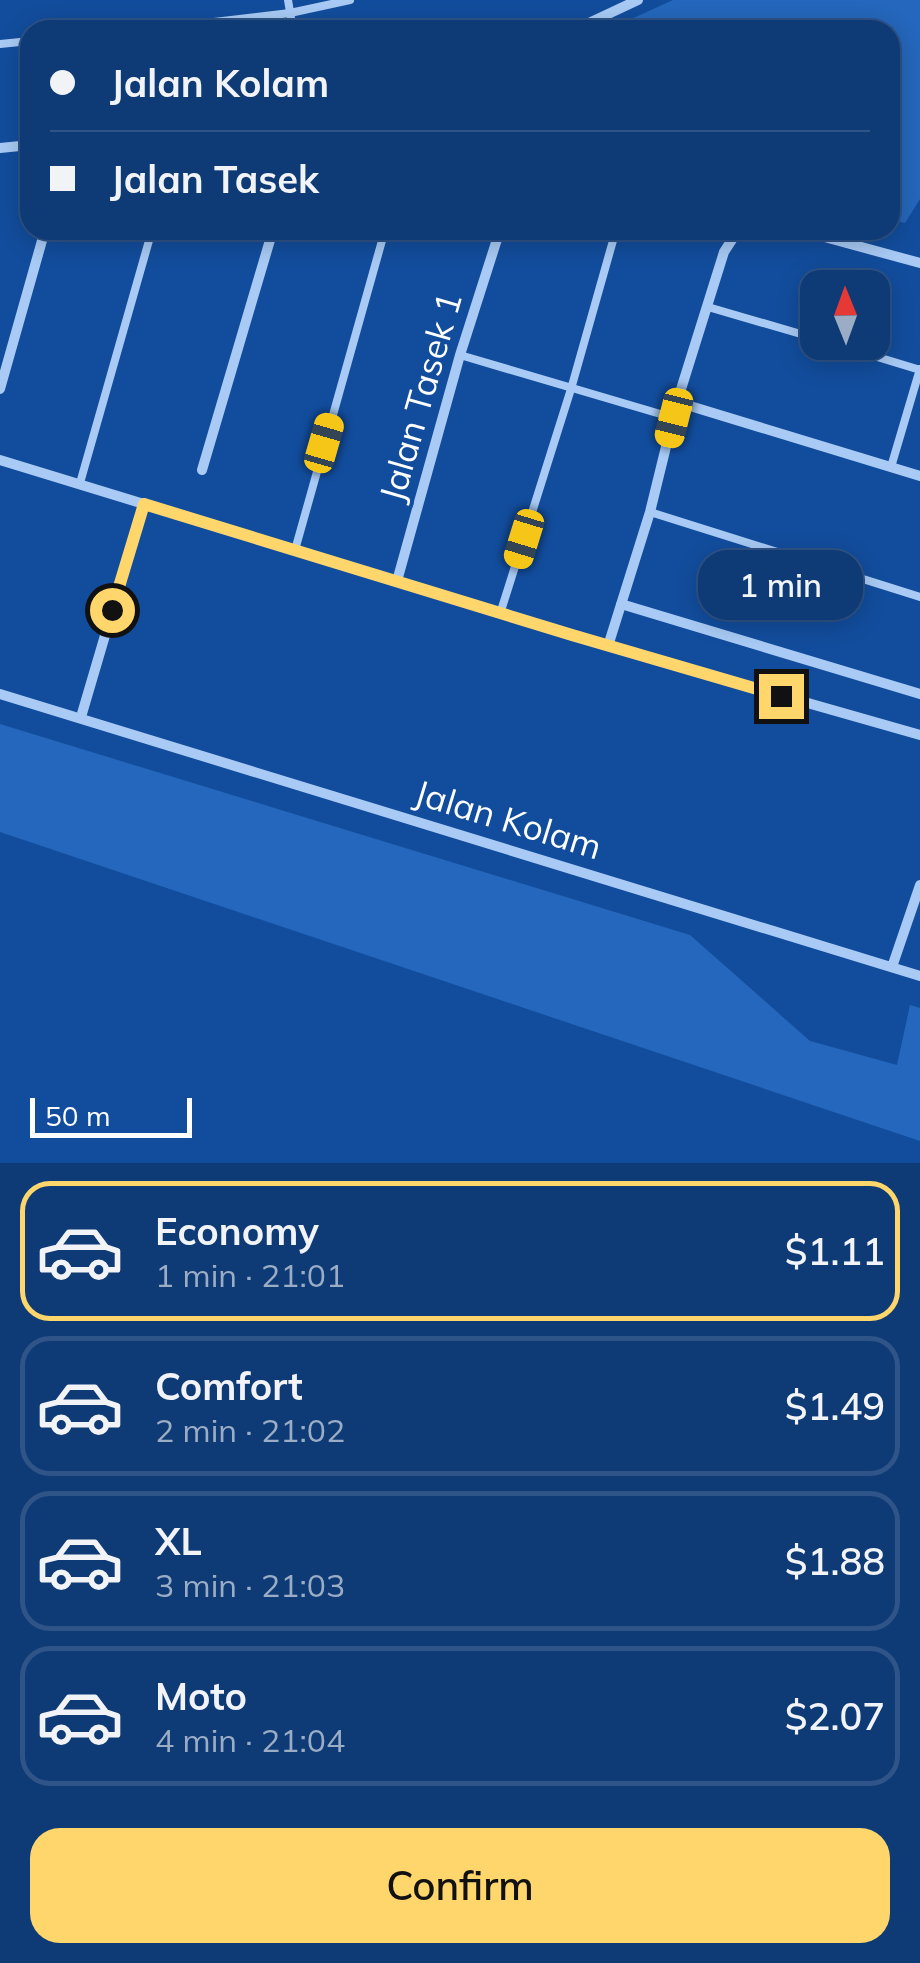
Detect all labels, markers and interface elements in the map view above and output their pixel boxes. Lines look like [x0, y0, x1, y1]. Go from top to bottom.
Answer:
text: Jalan Kolam [110, 59, 329, 107]
text: Jalan Tasek [110, 155, 319, 203]
north arrow [800, 270, 890, 360]
map controls [800, 270, 890, 360]
street label: Jalan Tasek 1 [369, 287, 471, 506]
car [652, 385, 696, 451]
car [301, 410, 347, 476]
car [501, 506, 547, 572]
callout: 1 min [698, 551, 864, 621]
text: 1 min [739, 565, 822, 605]
route start [90, 588, 135, 633]
route end [759, 674, 804, 719]
street label: Jalan Kolam [409, 770, 607, 868]
scale bar [30, 1093, 192, 1138]
text: 50 m [45, 1098, 111, 1133]
icon: car [35, 1206, 125, 1296]
text: Economy [155, 1207, 319, 1255]
text: $1.11 [785, 1227, 885, 1275]
text: 1 min · 21:01 [155, 1255, 345, 1295]
icon: car [35, 1361, 125, 1451]
text: Comfort [155, 1362, 303, 1410]
text: $1.49 [785, 1382, 885, 1430]
text: 2 min · 21:02 [155, 1410, 345, 1450]
icon: car [35, 1516, 125, 1606]
text: XL [155, 1517, 202, 1565]
text: $1.88 [785, 1537, 885, 1585]
text: 3 min · 21:03 [155, 1565, 345, 1605]
icon: car [35, 1671, 125, 1761]
text: Moto [155, 1672, 247, 1720]
text: $2.07 [785, 1692, 885, 1740]
text: 4 min · 21:04 [155, 1720, 345, 1760]
button: Confirm [30, 1828, 890, 1943]

